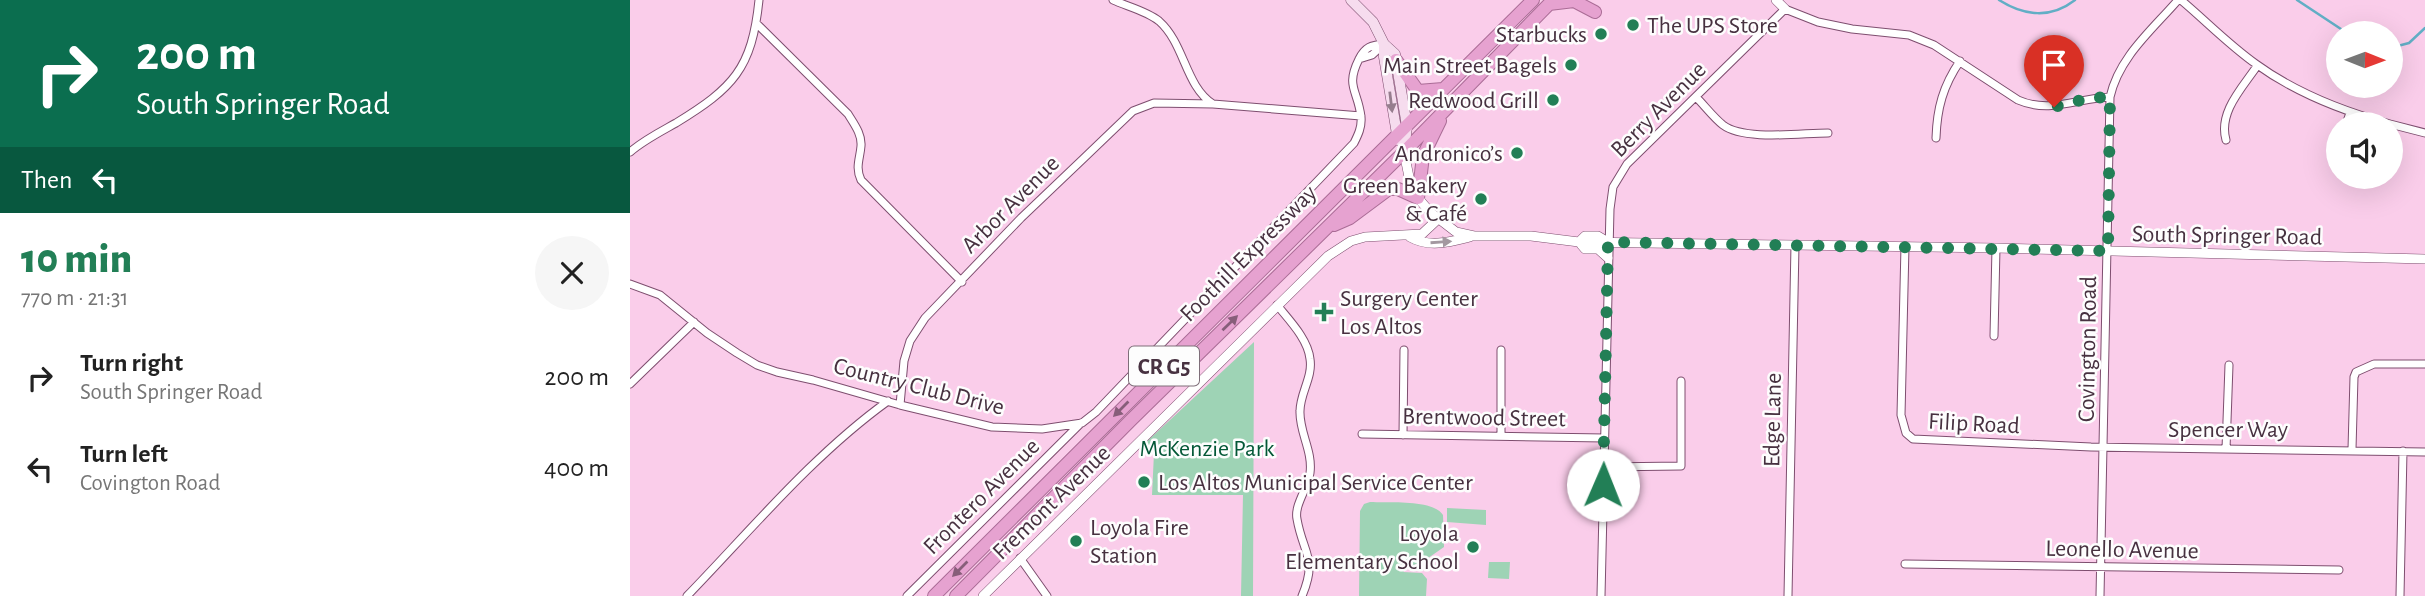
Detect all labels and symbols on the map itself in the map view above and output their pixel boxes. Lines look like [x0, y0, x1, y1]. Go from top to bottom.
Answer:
place label: The UPS Store [1647, 14, 1778, 38]
marker: The UPS Store [1625, 17, 1641, 33]
north arrow [2326, 21, 2403, 98]
place label: Starbucks [1496, 23, 1587, 47]
marker: Starbucks [1593, 26, 1609, 42]
pin [2024, 35, 2084, 107]
place label: Main Street Bagels [1383, 54, 1557, 78]
marker: Main Street Bagels [1563, 57, 1579, 73]
street label: Berry Avenue [1606, 57, 1711, 162]
place label: Redwood Grill [1408, 89, 1539, 113]
one-way arrow [1385, 91, 1396, 113]
marker: Redwood Grill [1545, 92, 1561, 108]
place label: Andronico’s [1394, 142, 1503, 166]
marker: Andronico’s [1509, 145, 1525, 161]
street label: Arbor Avenue [957, 151, 1064, 258]
place label: Green Bakery & Café [1343, 174, 1467, 226]
street label: Foothill Expressway [1176, 181, 1322, 327]
marker: Green Bakery & Café [1473, 191, 1489, 207]
street label: South Springer Road [2132, 222, 2322, 250]
one-way arrow [1430, 236, 1452, 247]
street label: Covington Road [2075, 276, 2101, 422]
place label: Surgery Center Los Altos [1340, 287, 1478, 339]
marker: Surgery Center Los Altos [1314, 302, 1334, 322]
one-way arrow [1221, 315, 1237, 332]
road number: CR G5 [1129, 346, 1199, 386]
street label: Country Club Drive [831, 354, 1007, 420]
street label: Edge Lane [1760, 373, 1786, 467]
one-way arrow [1113, 400, 1130, 417]
street label: Brentwood Street [1402, 405, 1566, 431]
street label: Filip Road [1927, 410, 2020, 438]
street label: Spencer Way [2168, 418, 2288, 442]
street label: Frontero Avenue [919, 434, 1044, 559]
park label: McKenzie Park [1139, 437, 1275, 461]
street label: Fremont Avenue [988, 441, 1115, 565]
position arrow [1566, 448, 1640, 522]
place label: Los Altos Municipal Service Center [1158, 471, 1473, 495]
marker: Los Altos Municipal Service Center [1136, 474, 1152, 490]
place label: Loyola Fire Station [1090, 516, 1189, 568]
place label: Loyola Elementary School [1285, 522, 1459, 574]
marker: Loyola Fire Station [1068, 533, 1084, 549]
street label: Leonello Avenue [2045, 537, 2199, 563]
marker: Loyola Elementary School [1465, 539, 1481, 555]
one-way arrow [952, 561, 969, 578]

